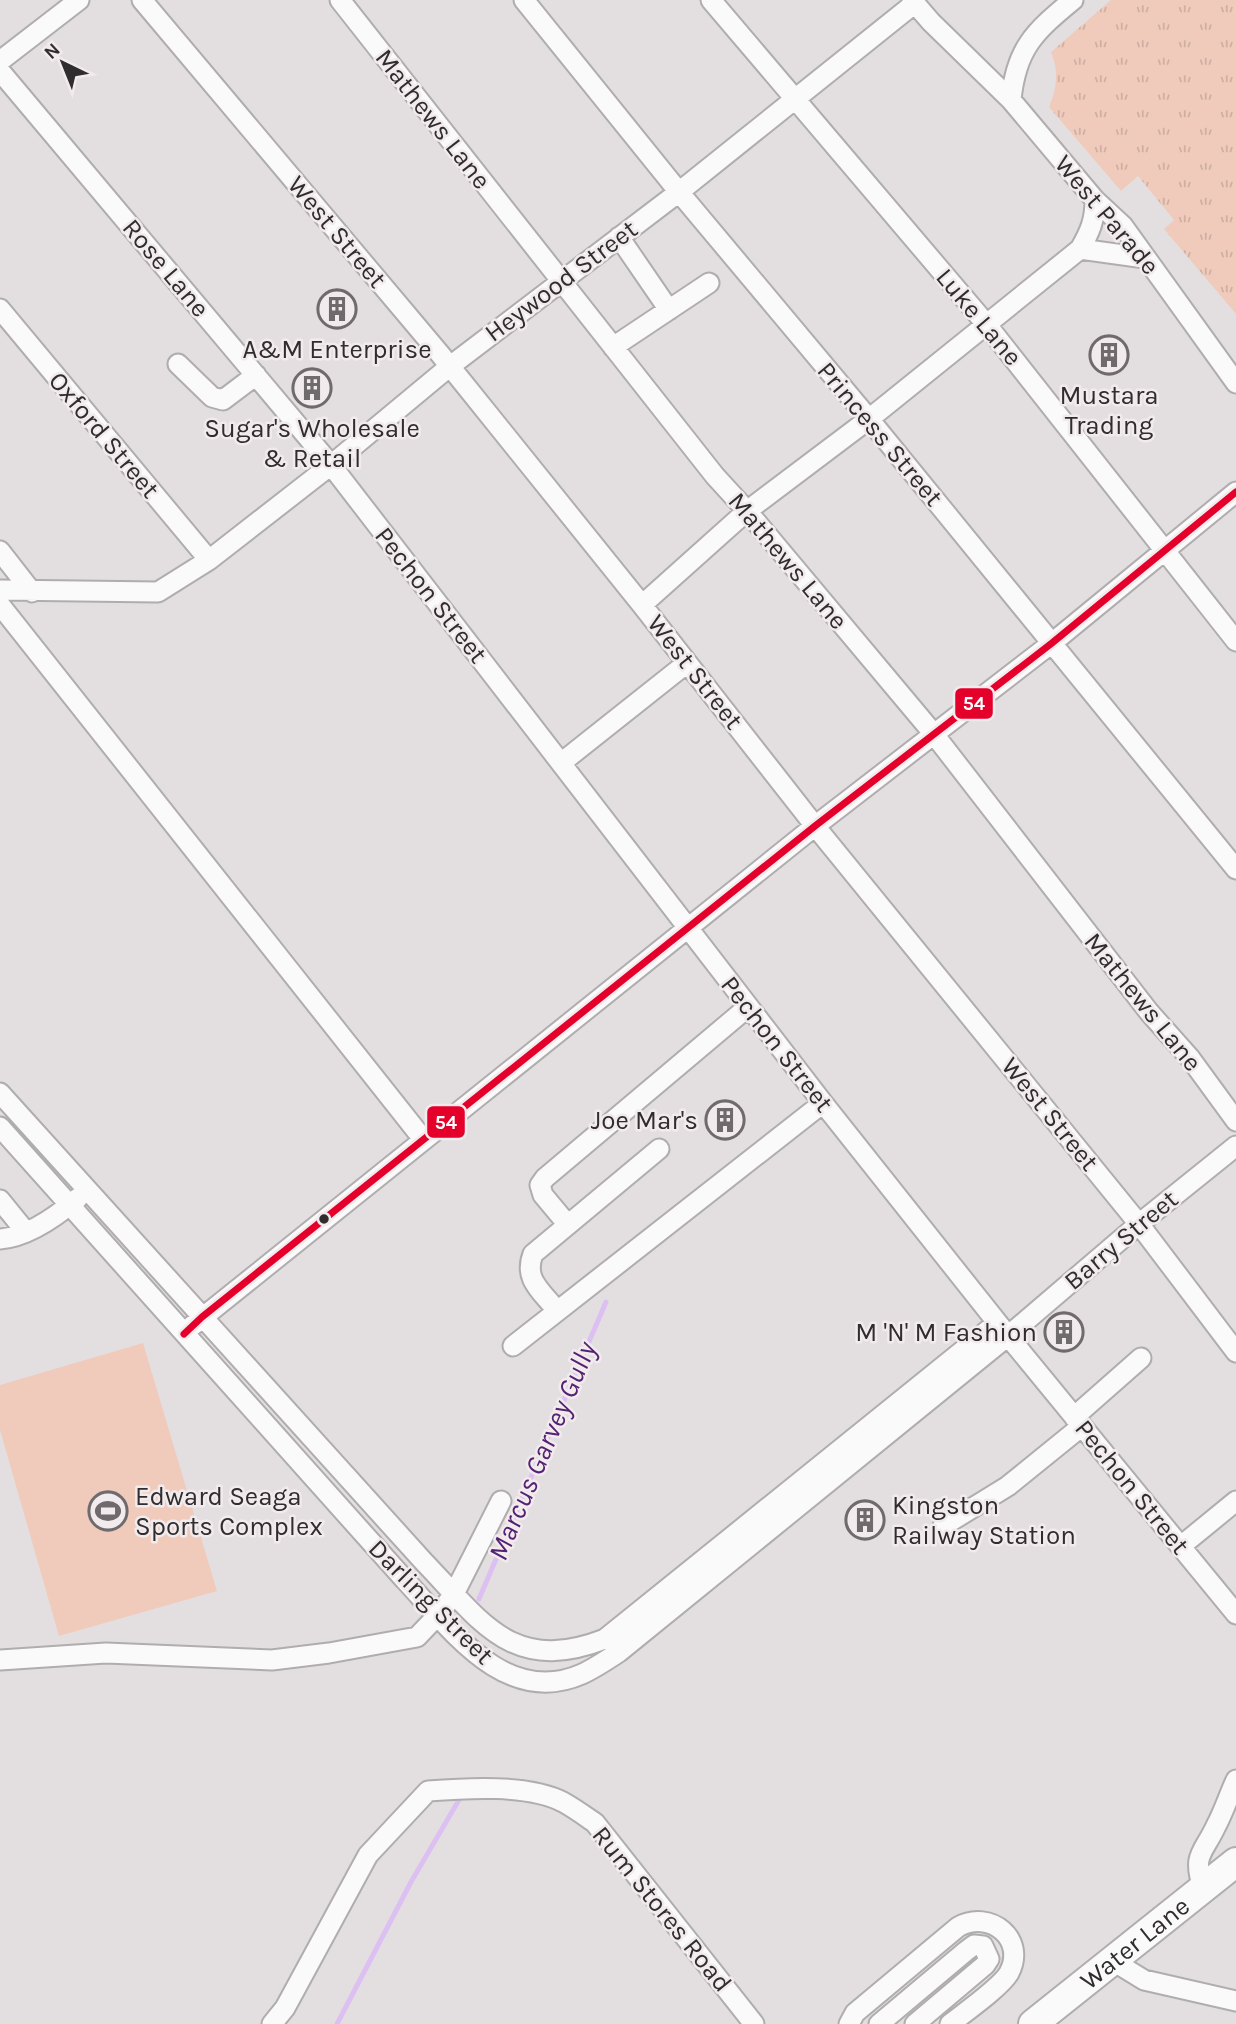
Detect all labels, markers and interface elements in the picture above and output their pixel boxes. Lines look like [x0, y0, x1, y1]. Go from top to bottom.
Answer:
north arrow [28, 28, 98, 98]
text: N [40, 39, 65, 64]
street label: Mathews Lane [369, 43, 497, 195]
street label: West Parade [1048, 149, 1166, 281]
street label: West Street [281, 170, 393, 295]
street label: Rose Lane [116, 213, 216, 323]
street label: Heywood Street [479, 213, 644, 348]
street label: Luke Lane [929, 262, 1029, 372]
building icon: A&M Enterprise [316, 288, 358, 330]
place label: A&M Enterprise [242, 334, 432, 365]
building icon: Mustara Trading [1088, 334, 1130, 376]
street label: Princess Street [811, 356, 950, 513]
street label: Oxford Street [42, 365, 166, 505]
building icon: Sugar's Wholesale & Retail [291, 367, 333, 409]
place label: Mustara Trading [1059, 380, 1159, 441]
place label: Sugar's Wholesale & Retail [204, 413, 420, 474]
street label: Mathews Lane [722, 486, 854, 636]
street label: Pechon Street [368, 521, 494, 669]
street label: West Street [641, 609, 749, 736]
line badge: 54 [954, 687, 994, 720]
text: 54 [963, 693, 986, 715]
street label: Mathews Lane [1078, 926, 1208, 1078]
street label: Pechon Street [714, 970, 840, 1118]
street label: West Street [995, 1051, 1105, 1177]
building icon: Joe Mar's [704, 1099, 746, 1141]
line badge: 54 [426, 1105, 466, 1139]
place label: Joe Mar's [591, 1105, 698, 1136]
text: 54 [435, 1112, 458, 1134]
street label: Barry Street [1058, 1183, 1184, 1297]
unlabelled marker [317, 1212, 331, 1226]
building icon: M 'N' M Fashion [1043, 1311, 1085, 1353]
place label: M 'N' M Fashion [855, 1317, 1037, 1348]
water label: Marcus Garvey Gully [481, 1336, 603, 1565]
street label: Pechon Street [1068, 1413, 1196, 1561]
place label: Edward Seaga Sports Complex [135, 1481, 323, 1542]
sports icon: Edward Seaga Sports Complex [87, 1490, 129, 1532]
place label: Kingston Railway Station [892, 1490, 1076, 1551]
building icon: Kingston Railway Station [844, 1499, 886, 1541]
street label: Darling Street [362, 1533, 500, 1671]
street label: Rum Stores Road [586, 1820, 738, 1998]
street label: Water Lane [1074, 1890, 1195, 1996]

